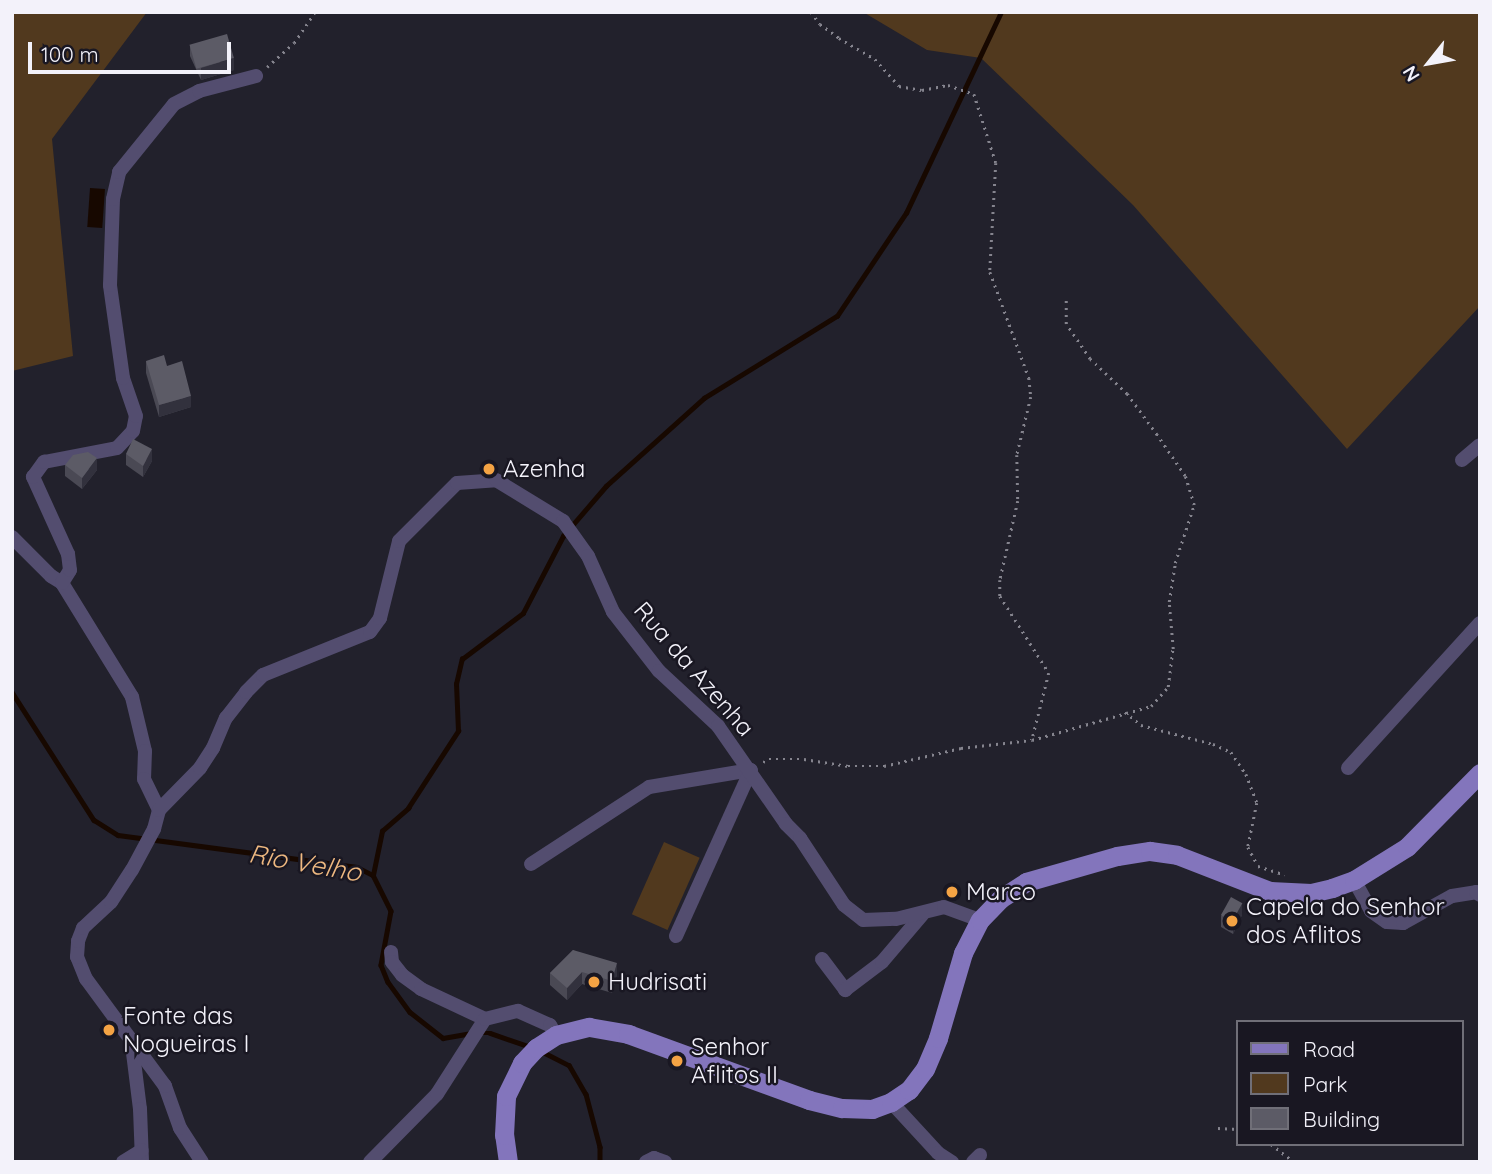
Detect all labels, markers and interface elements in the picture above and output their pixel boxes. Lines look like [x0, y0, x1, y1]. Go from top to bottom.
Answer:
scale bar [32, 28, 234, 72]
north arrow [1394, 28, 1464, 98]
text: 100 m [41, 41, 99, 67]
text: N [1397, 62, 1425, 86]
place label: Azenha [503, 455, 585, 483]
marker: Azenha [481, 461, 497, 477]
street label: Rua da Azenha [628, 596, 760, 742]
water label: Rio Velho [246, 838, 364, 888]
place label: Marco [966, 878, 1036, 906]
marker: Marco [944, 884, 960, 900]
place label: Capela do Senhor dos Aflitos [1246, 893, 1445, 949]
marker: Capela do Senhor dos Aflitos [1224, 913, 1240, 929]
place label: Hudrisati [608, 968, 707, 996]
marker: Hudrisati [586, 974, 602, 990]
place label: Fonte das Nogueiras I [123, 1002, 249, 1058]
legend [1236, 1020, 1464, 1146]
marker: Fonte das Nogueiras I [101, 1022, 117, 1038]
place label: Senhor Aflitos II [691, 1033, 778, 1089]
text: Road [1303, 1036, 1355, 1062]
marker: Senhor Aflitos II [669, 1053, 685, 1069]
text: Park [1303, 1071, 1347, 1097]
text: Building [1303, 1106, 1380, 1132]

